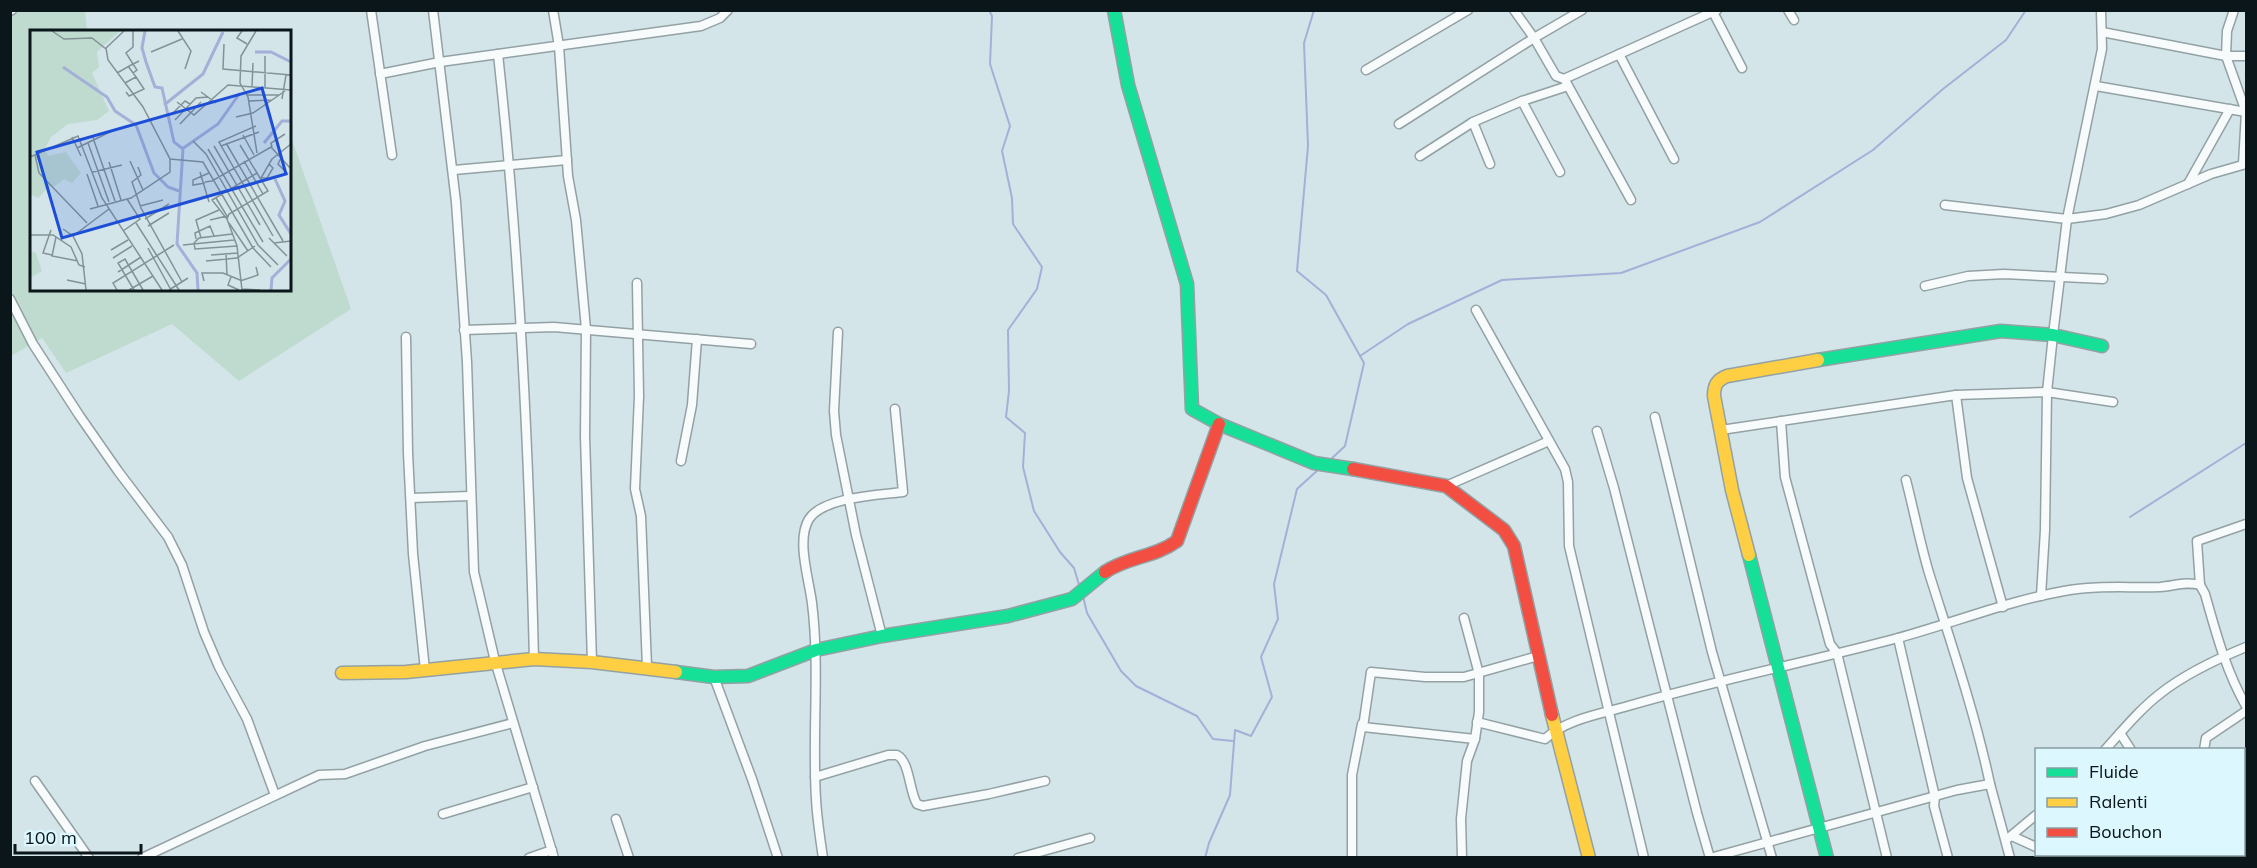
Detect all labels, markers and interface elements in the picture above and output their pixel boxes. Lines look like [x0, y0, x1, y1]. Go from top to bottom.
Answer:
inset map [30, 30, 291, 291]
legend [2035, 748, 2245, 856]
text: Fluide [2089, 760, 2139, 783]
text: Ralenti [2089, 790, 2147, 813]
scale bar [15, 817, 141, 855]
text: Bouchon [2089, 820, 2162, 843]
text: 100 m [24, 826, 77, 849]

